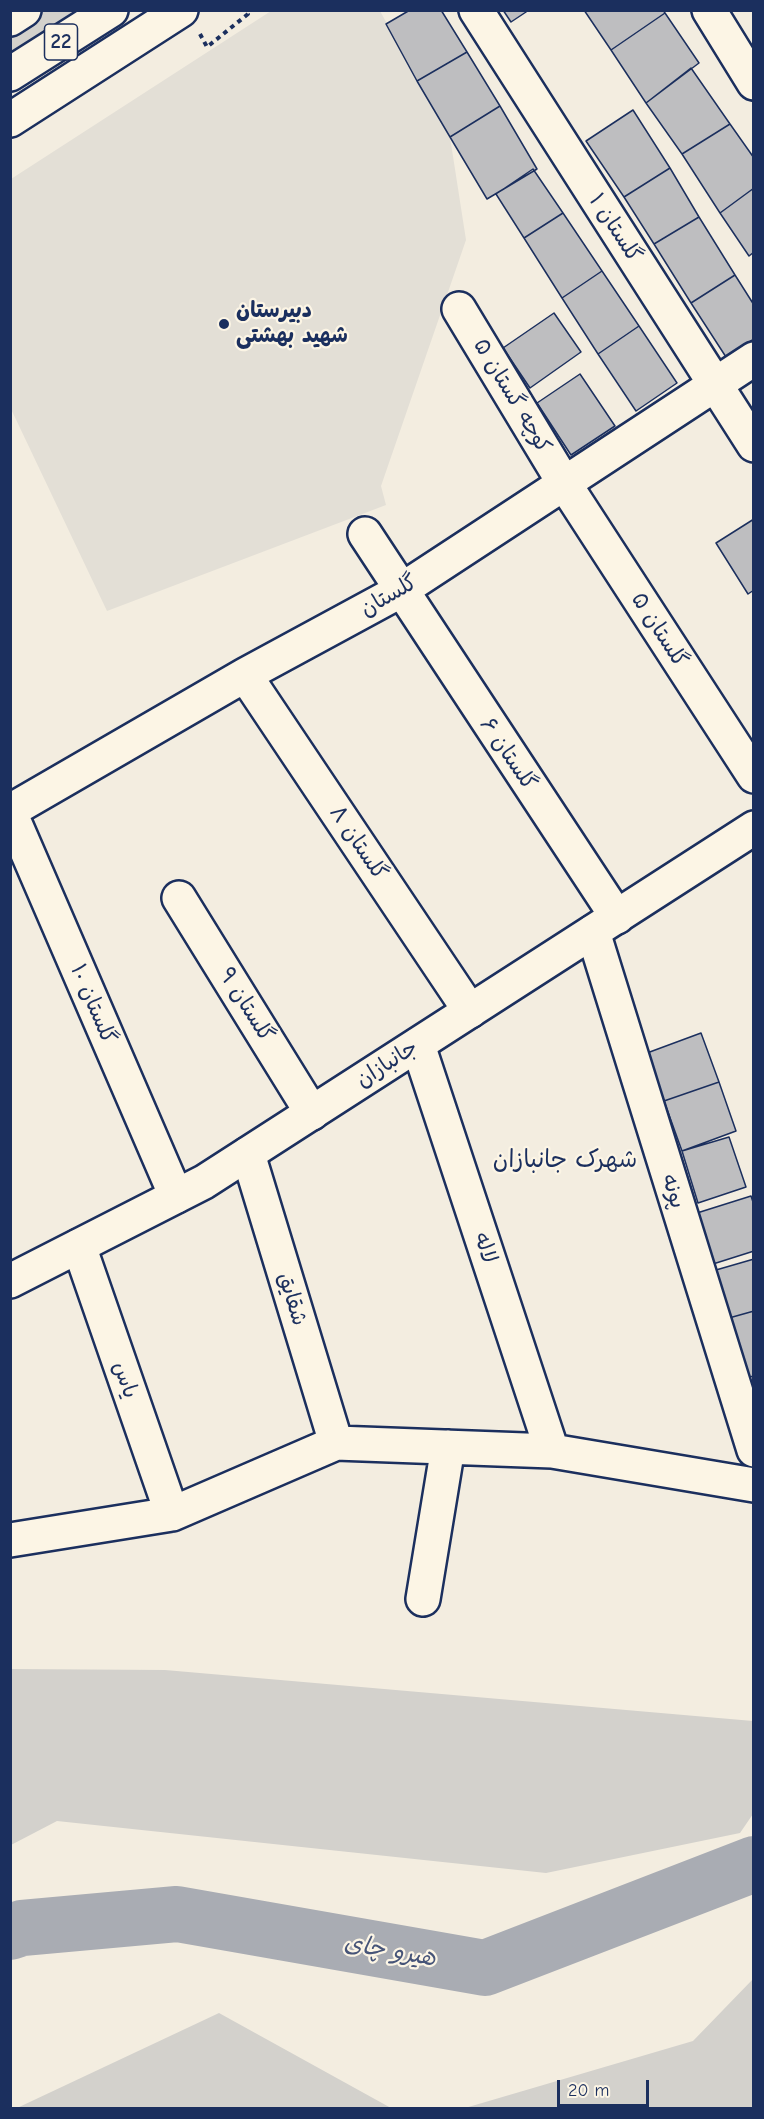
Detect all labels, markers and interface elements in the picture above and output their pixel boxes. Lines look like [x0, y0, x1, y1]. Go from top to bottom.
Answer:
road number: 22 [44, 24, 78, 60]
street label: گلستان ۱ [583, 189, 647, 267]
place label: دبیرستان شهید بهشتی [236, 298, 348, 350]
marker: دبیرستان شهید بهشتی [217, 317, 231, 331]
street label: کوچه گستان ۵ [467, 334, 557, 458]
street label: گلستان [356, 569, 422, 623]
street label: گلستان ۵ [625, 588, 693, 672]
street label: گلستان ۶ [474, 713, 542, 795]
street label: گلستان ۸ [323, 801, 393, 885]
street label: گلستان ۱۰ [64, 960, 122, 1048]
street label: گلستان ۹ [213, 963, 279, 1047]
street label: جانبازان [351, 1034, 423, 1094]
district label: شهرک جانبازان [493, 1146, 637, 1174]
street label: پونه [655, 1170, 691, 1212]
street label: لاله [468, 1229, 502, 1267]
street label: شقایق [271, 1269, 313, 1329]
street label: یاس [106, 1358, 144, 1402]
water label: هیرو چای [342, 1929, 438, 1973]
scale bar [560, 2068, 652, 2106]
text: 20 m [568, 2080, 609, 2101]

